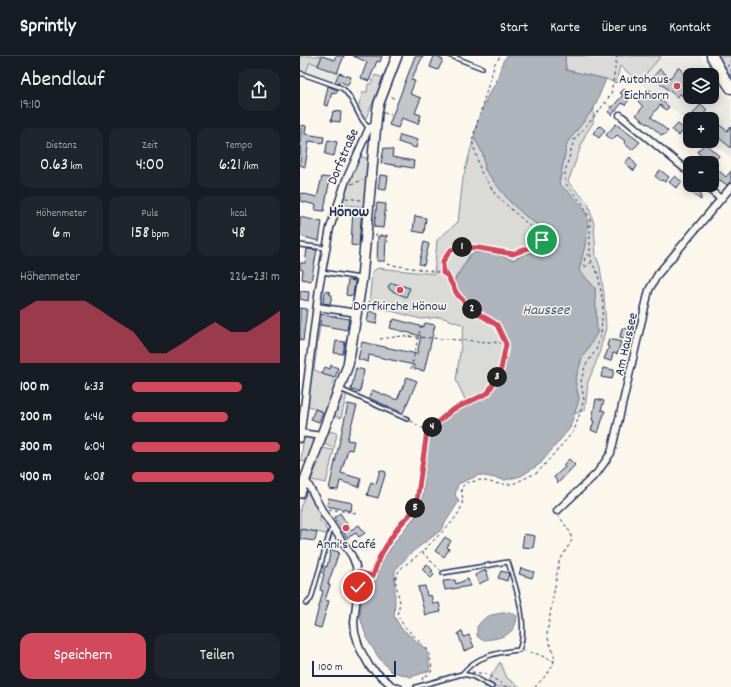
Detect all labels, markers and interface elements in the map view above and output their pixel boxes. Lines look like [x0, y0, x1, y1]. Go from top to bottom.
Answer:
text: Sprintly [20, 14, 76, 41]
text: Start [500, 18, 528, 38]
text: Karte [550, 18, 580, 38]
text: Über uns [602, 18, 647, 38]
text: Kontakt [669, 18, 711, 38]
text: Abendlauf [20, 65, 104, 96]
map controls [683, 68, 719, 192]
button: layers [683, 68, 719, 104]
button: share [238, 69, 280, 111]
place label: Autohaus Eichhorn [619, 70, 669, 106]
marker: Autohaus Eichhorn [672, 81, 682, 91]
text: 19:10 [20, 96, 41, 115]
button: + [683, 112, 719, 148]
street label: Dorfstraße [323, 126, 365, 188]
text: Distanz [46, 138, 77, 154]
text: Zeit [142, 138, 158, 154]
text: Tempo [225, 138, 252, 154]
text: 0.63 [40, 154, 68, 178]
text: 4:00 [136, 154, 164, 178]
text: 6:21 [219, 154, 241, 178]
button: − [683, 156, 719, 192]
text: km [68, 159, 83, 175]
text: /km [241, 159, 259, 175]
district label: Hönow [329, 201, 369, 224]
text: Höhenmeter [36, 206, 87, 222]
text: Puls [142, 206, 158, 222]
text: kcal [230, 206, 247, 222]
text: 6 [52, 222, 60, 246]
text: 158 [131, 222, 149, 246]
text: 48 [232, 222, 246, 246]
pin [525, 223, 559, 257]
text: m [60, 227, 71, 243]
text: bpm [149, 227, 169, 243]
icon: arrive [531, 229, 553, 251]
pin: 1 [452, 237, 472, 257]
text: 1 [461, 239, 463, 255]
text: Höhenmeter [20, 268, 80, 287]
text: 226–231 m [230, 268, 280, 287]
marker: Dorfkirche Hönow [395, 285, 405, 295]
place label: Dorfkirche Hönow [353, 297, 447, 317]
pin: 2 [462, 299, 482, 319]
water label: Haussee [522, 300, 571, 322]
text: 2 [470, 301, 474, 317]
street label: Am Haussee [610, 311, 644, 378]
pin: 3 [487, 367, 507, 387]
text: 3 [495, 369, 499, 385]
text: 100 m [20, 378, 49, 397]
text: 6:33 [84, 378, 104, 397]
text: 200 m [20, 408, 52, 427]
text: 6:46 [84, 408, 104, 427]
pin: 4 [422, 417, 442, 437]
text: 4 [430, 419, 434, 435]
text: 300 m [20, 438, 52, 457]
text: 6:04 [84, 438, 105, 457]
text: 400 m [20, 468, 51, 487]
text: 6:08 [84, 468, 105, 487]
pin: 5 [405, 498, 425, 518]
text: 5 [412, 500, 418, 516]
marker: Anni's Café [341, 523, 351, 533]
place label: Anni's Café [316, 535, 376, 555]
pin [341, 570, 375, 604]
icon: check [347, 576, 369, 598]
button: Speichern [20, 633, 146, 679]
button: Teilen [154, 633, 280, 679]
scale bar [312, 659, 396, 678]
text: 100 m [318, 660, 342, 676]

